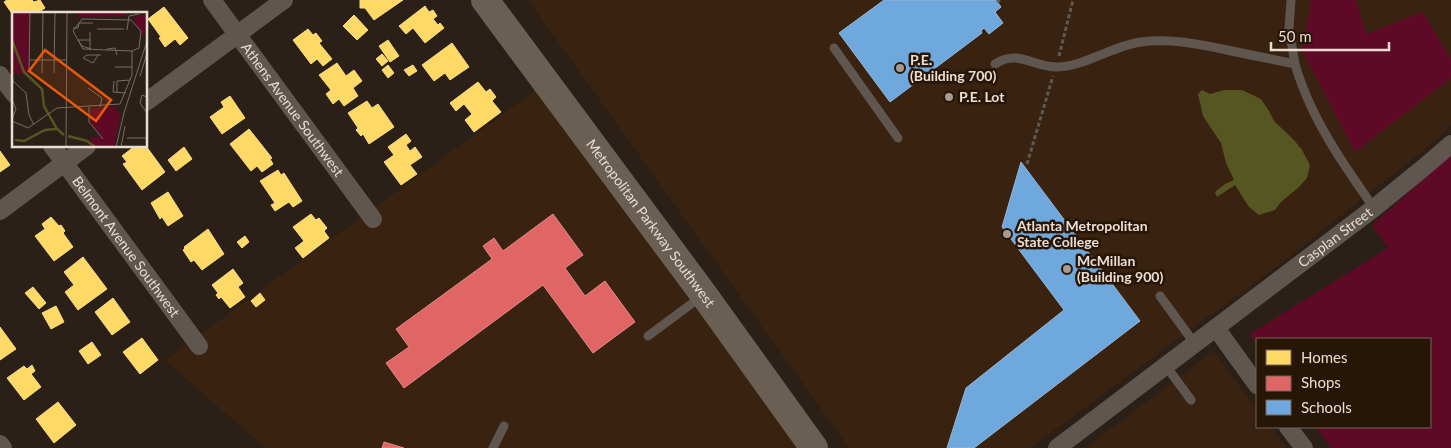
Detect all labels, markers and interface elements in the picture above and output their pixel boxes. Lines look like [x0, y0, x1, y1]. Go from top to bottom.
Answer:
inset map [12, 12, 148, 148]
scale bar [1271, 20, 1388, 52]
text: 50 m [1278, 27, 1312, 45]
street label: Athens Avenue Southwest [238, 39, 348, 180]
place label: P.E. (Building 700) [910, 51, 996, 84]
marker: P.E. (Building 700) [894, 62, 906, 74]
place label: P.E. Lot [959, 88, 1005, 105]
marker: P.E. Lot [943, 91, 955, 103]
street label: Metropolitan Parkway Southwest [583, 136, 719, 310]
street label: Belmont Avenue Southwest [69, 173, 184, 320]
street label: Casplan Street [1294, 203, 1375, 271]
place label: Atlanta Metropolitan State College [1016, 217, 1148, 250]
marker: Atlanta Metropolitan State College [1001, 228, 1013, 240]
place label: McMillan (Building 900) [1077, 252, 1163, 285]
marker: McMillan (Building 900) [1061, 263, 1073, 275]
legend [1256, 338, 1431, 428]
text: Homes [1301, 348, 1347, 366]
text: Shops [1301, 373, 1341, 391]
text: Schools [1301, 398, 1352, 416]

